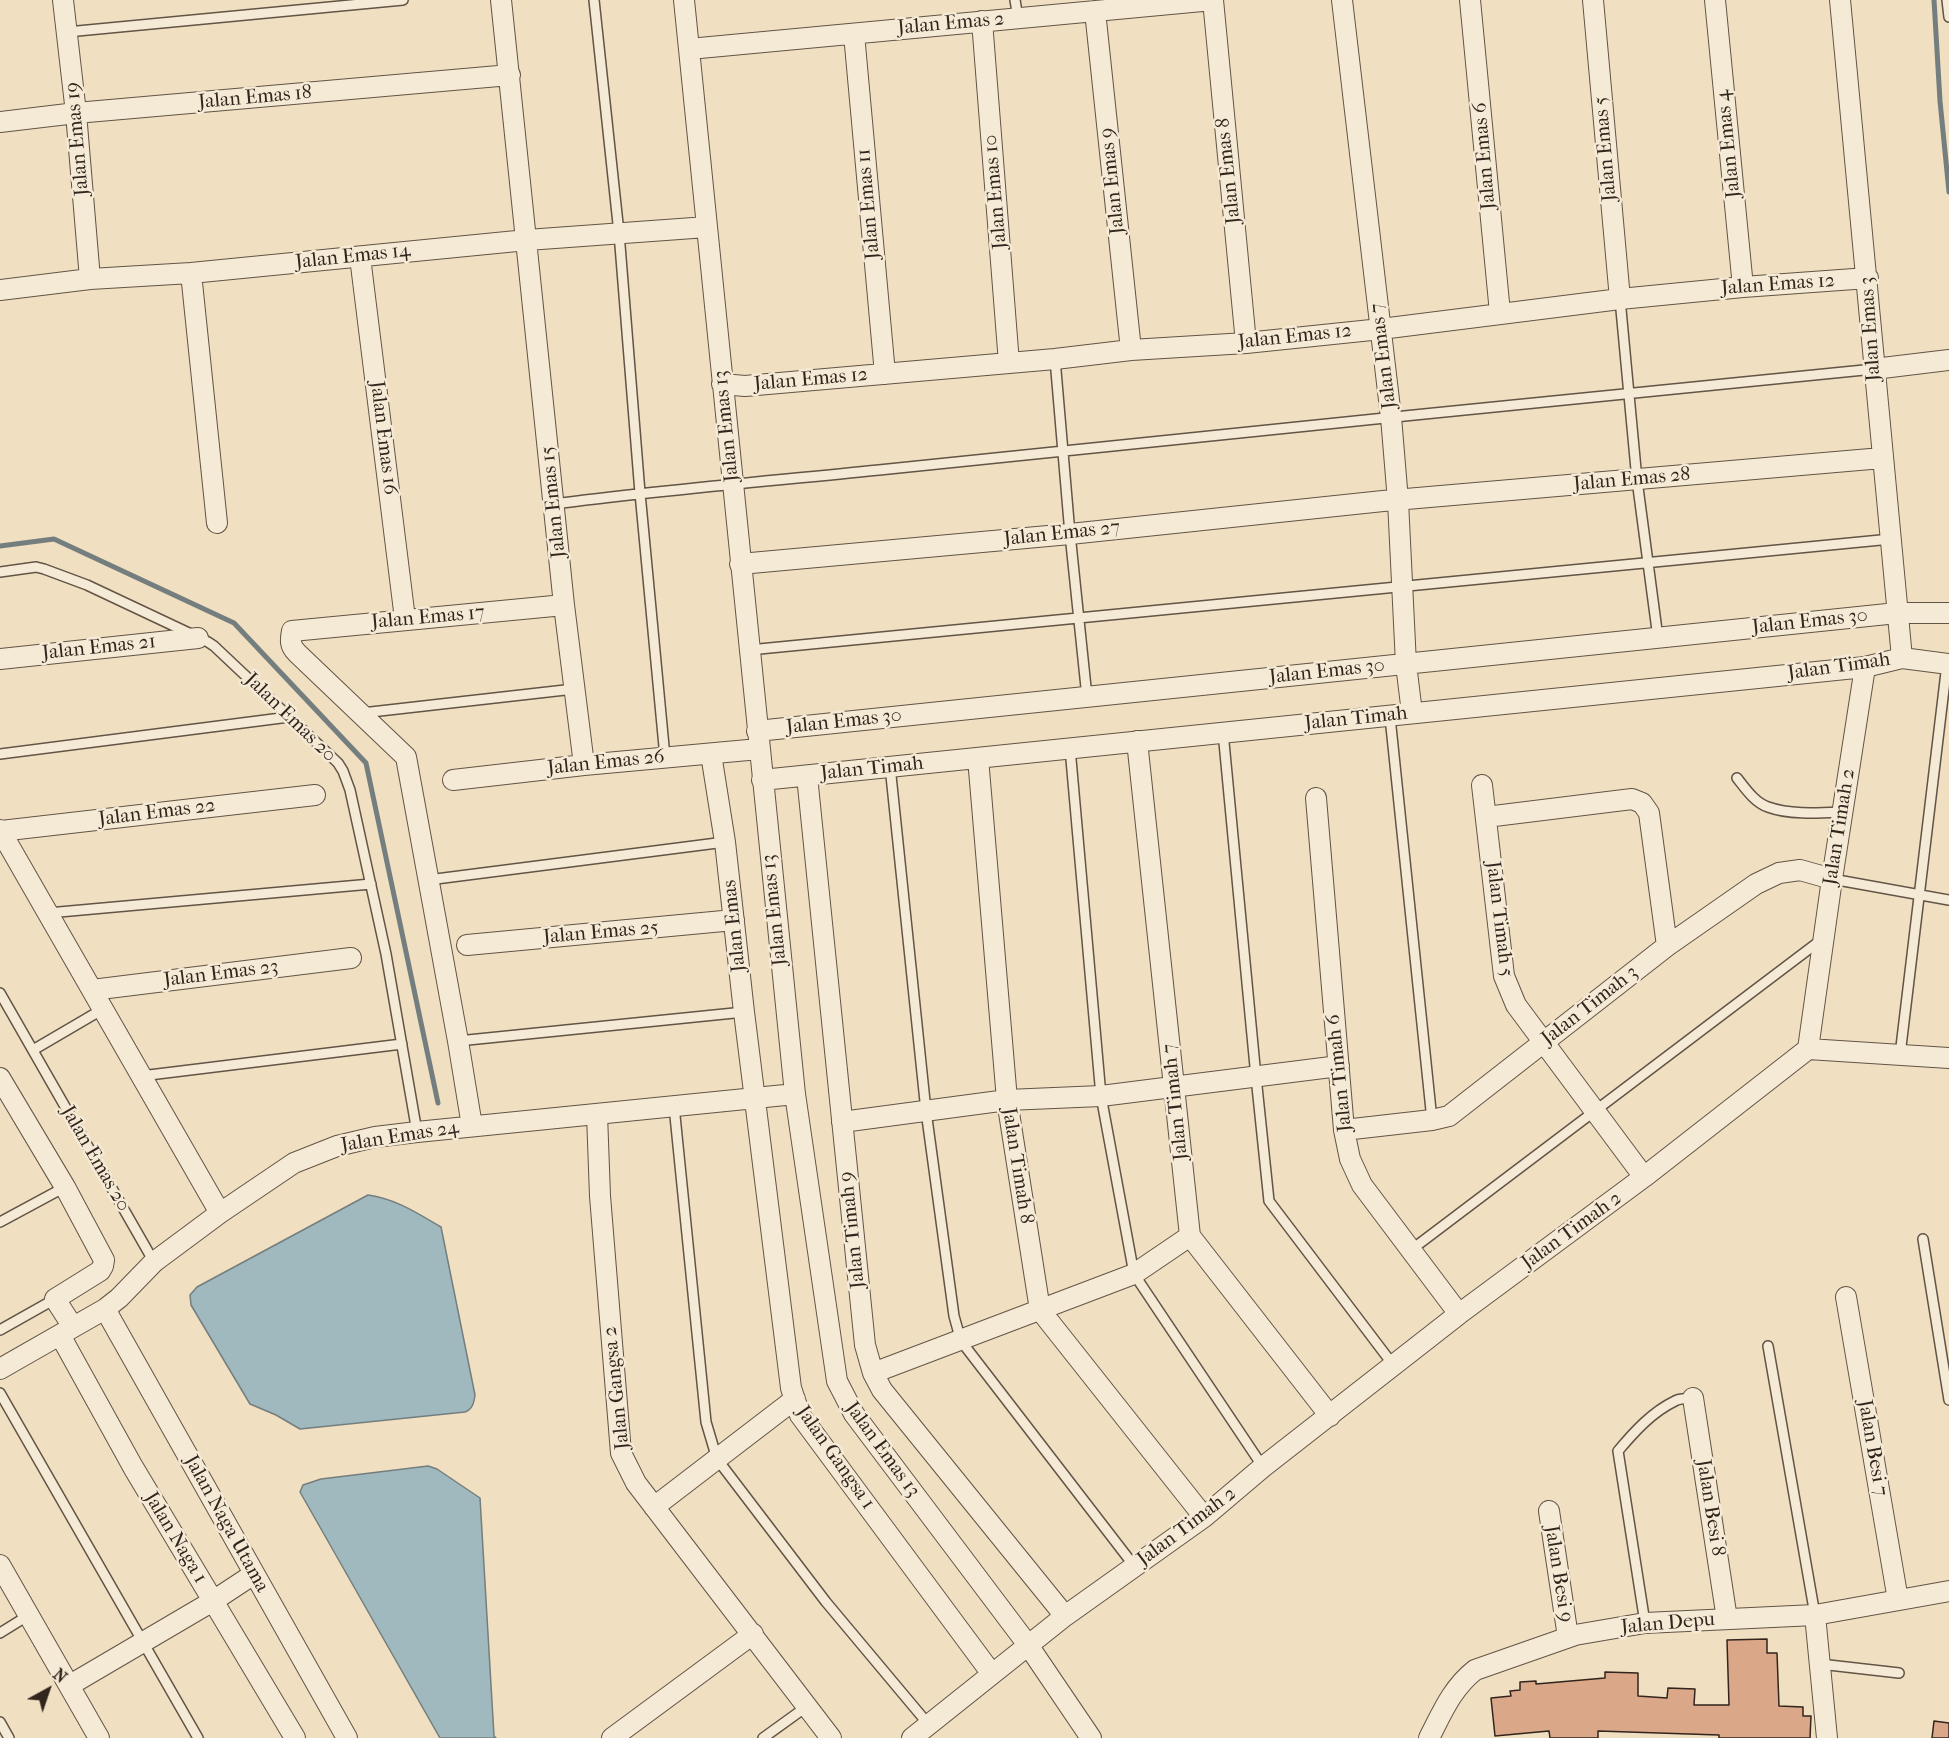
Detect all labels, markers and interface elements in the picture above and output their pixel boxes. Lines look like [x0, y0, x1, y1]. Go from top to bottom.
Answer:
street label: Jalan Emas 2 [897, 7, 1005, 41]
street label: Jalan Emas 19 [61, 81, 95, 197]
street label: Jalan Emas 18 [197, 81, 313, 115]
street label: Jalan Emas 4 [1711, 89, 1747, 199]
street label: Jalan Emas 5 [1589, 95, 1623, 203]
street label: Jalan Emas 6 [1468, 101, 1502, 211]
street label: Jalan Emas 8 [1211, 117, 1247, 225]
street label: Jalan Emas 9 [1095, 126, 1131, 236]
street label: Jalan Emas 10 [979, 134, 1013, 250]
street label: Jalan Emas 11 [852, 148, 886, 260]
street label: Jalan Emas 14 [294, 239, 412, 275]
street label: Jalan Emas 12 [1720, 269, 1836, 301]
street label: Jalan Emas 3 [1855, 276, 1887, 382]
street label: Jalan Emas 7 [1366, 302, 1402, 410]
street label: Jalan Emas 12 [1237, 319, 1353, 355]
street label: Jalan Emas 12 [753, 363, 869, 397]
street label: Jalan Emas 13 [709, 369, 745, 483]
street label: Jalan Emas 16 [364, 380, 402, 496]
street label: Jalan Emas 15 [536, 445, 572, 559]
street label: Jalan Emas 28 [1573, 463, 1691, 497]
street label: Jalan Emas 27 [1003, 516, 1121, 552]
street label: Jalan Emas 17 [370, 601, 486, 635]
street label: Jalan Emas 30 [1751, 604, 1869, 640]
street label: Jalan Emas 21 [41, 630, 157, 666]
street label: Jalan Timah [1786, 648, 1892, 686]
street label: Jalan Emas 30 [1268, 654, 1386, 690]
street label: Jalan Emas 20 [239, 668, 341, 768]
street label: Jalan Timah [1303, 702, 1409, 736]
street label: Jalan Emas 30 [785, 704, 903, 740]
street label: Jalan Emas 26 [546, 745, 666, 781]
street label: Jalan Timah [819, 752, 925, 786]
street label: Jalan Timah 2 [1819, 767, 1861, 887]
street label: Jalan Emas 22 [97, 794, 217, 832]
street label: Jalan Emas 13 [757, 853, 793, 967]
street label: Jalan Timah 5 [1480, 860, 1518, 978]
street label: Jalan Emas [718, 879, 752, 973]
street label: Jalan Emas 25 [542, 916, 660, 950]
street label: Jalan Emas 23 [162, 955, 280, 993]
street label: Jalan Timah 3 [1537, 961, 1643, 1051]
street label: Jalan Timah 6 [1322, 1013, 1358, 1133]
street label: Jalan Timah 7 [1158, 1043, 1194, 1161]
street label: Jalan Emas 20 [55, 1102, 135, 1216]
street label: Jalan Timah 8 [996, 1106, 1038, 1226]
street label: Jalan Emas 24 [339, 1116, 461, 1158]
street label: Jalan Timah 9 [835, 1170, 871, 1290]
street label: Jalan Timah 2 [1517, 1187, 1627, 1275]
street label: Jalan Gangsa 2 [599, 1325, 635, 1451]
street label: Jalan Emas 13 [839, 1398, 925, 1502]
street label: Jalan Besi 7 [1852, 1398, 1892, 1498]
street label: Jalan Gangsa 1 [791, 1402, 879, 1514]
street label: Jalan Naga Utama [178, 1451, 274, 1597]
street label: Jalan Besi 8 [1691, 1458, 1729, 1558]
street label: Jalan Timah 2 [1133, 1482, 1241, 1572]
street label: Jalan Naga 1 [138, 1488, 212, 1588]
street label: Jalan Besi 9 [1538, 1524, 1578, 1624]
street label: Jalan Depu [1620, 1608, 1716, 1640]
north arrow [18, 1660, 78, 1720]
text: N [49, 1665, 71, 1687]

